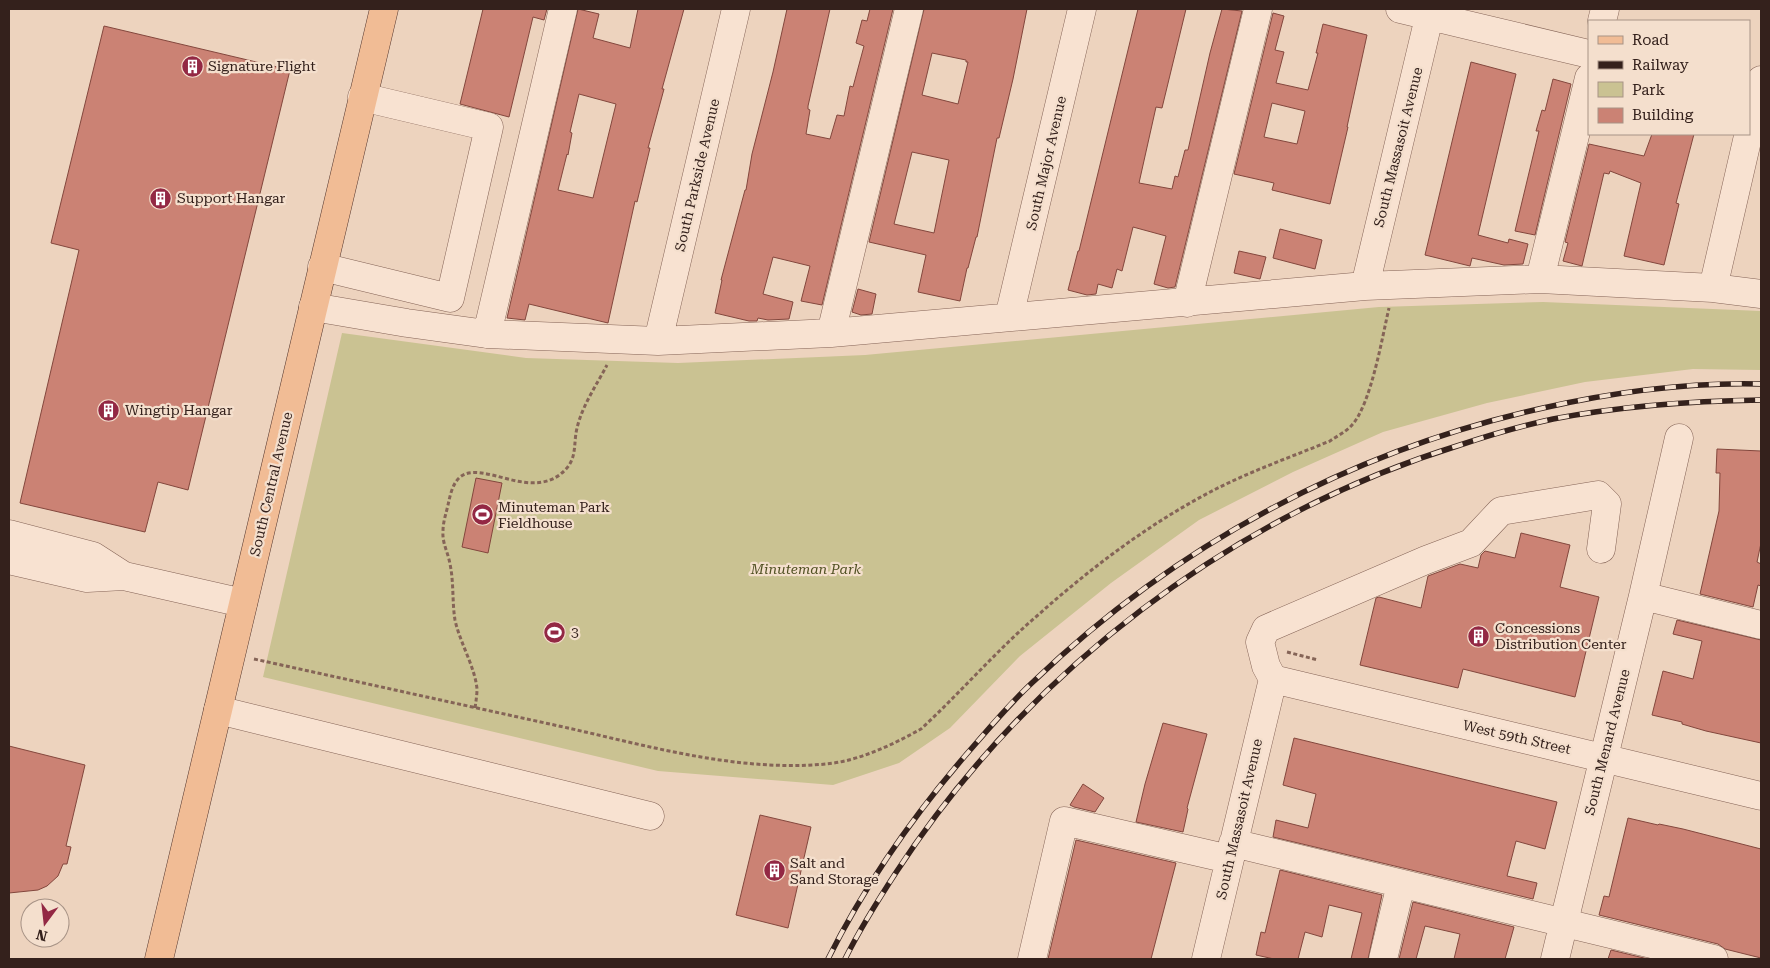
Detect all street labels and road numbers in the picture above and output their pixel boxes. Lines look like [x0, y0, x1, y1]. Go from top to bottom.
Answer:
street label: South Massasoit Avenue [1370, 65, 1426, 229]
street label: South Major Avenue [1023, 94, 1069, 232]
street label: South Parkside Avenue [672, 97, 722, 253]
street label: South Central Avenue [247, 410, 295, 558]
street label: South Menard Avenue [1581, 667, 1633, 817]
street label: West 59th Street [1461, 717, 1573, 757]
street label: South Massasoit Avenue [1213, 737, 1265, 901]

